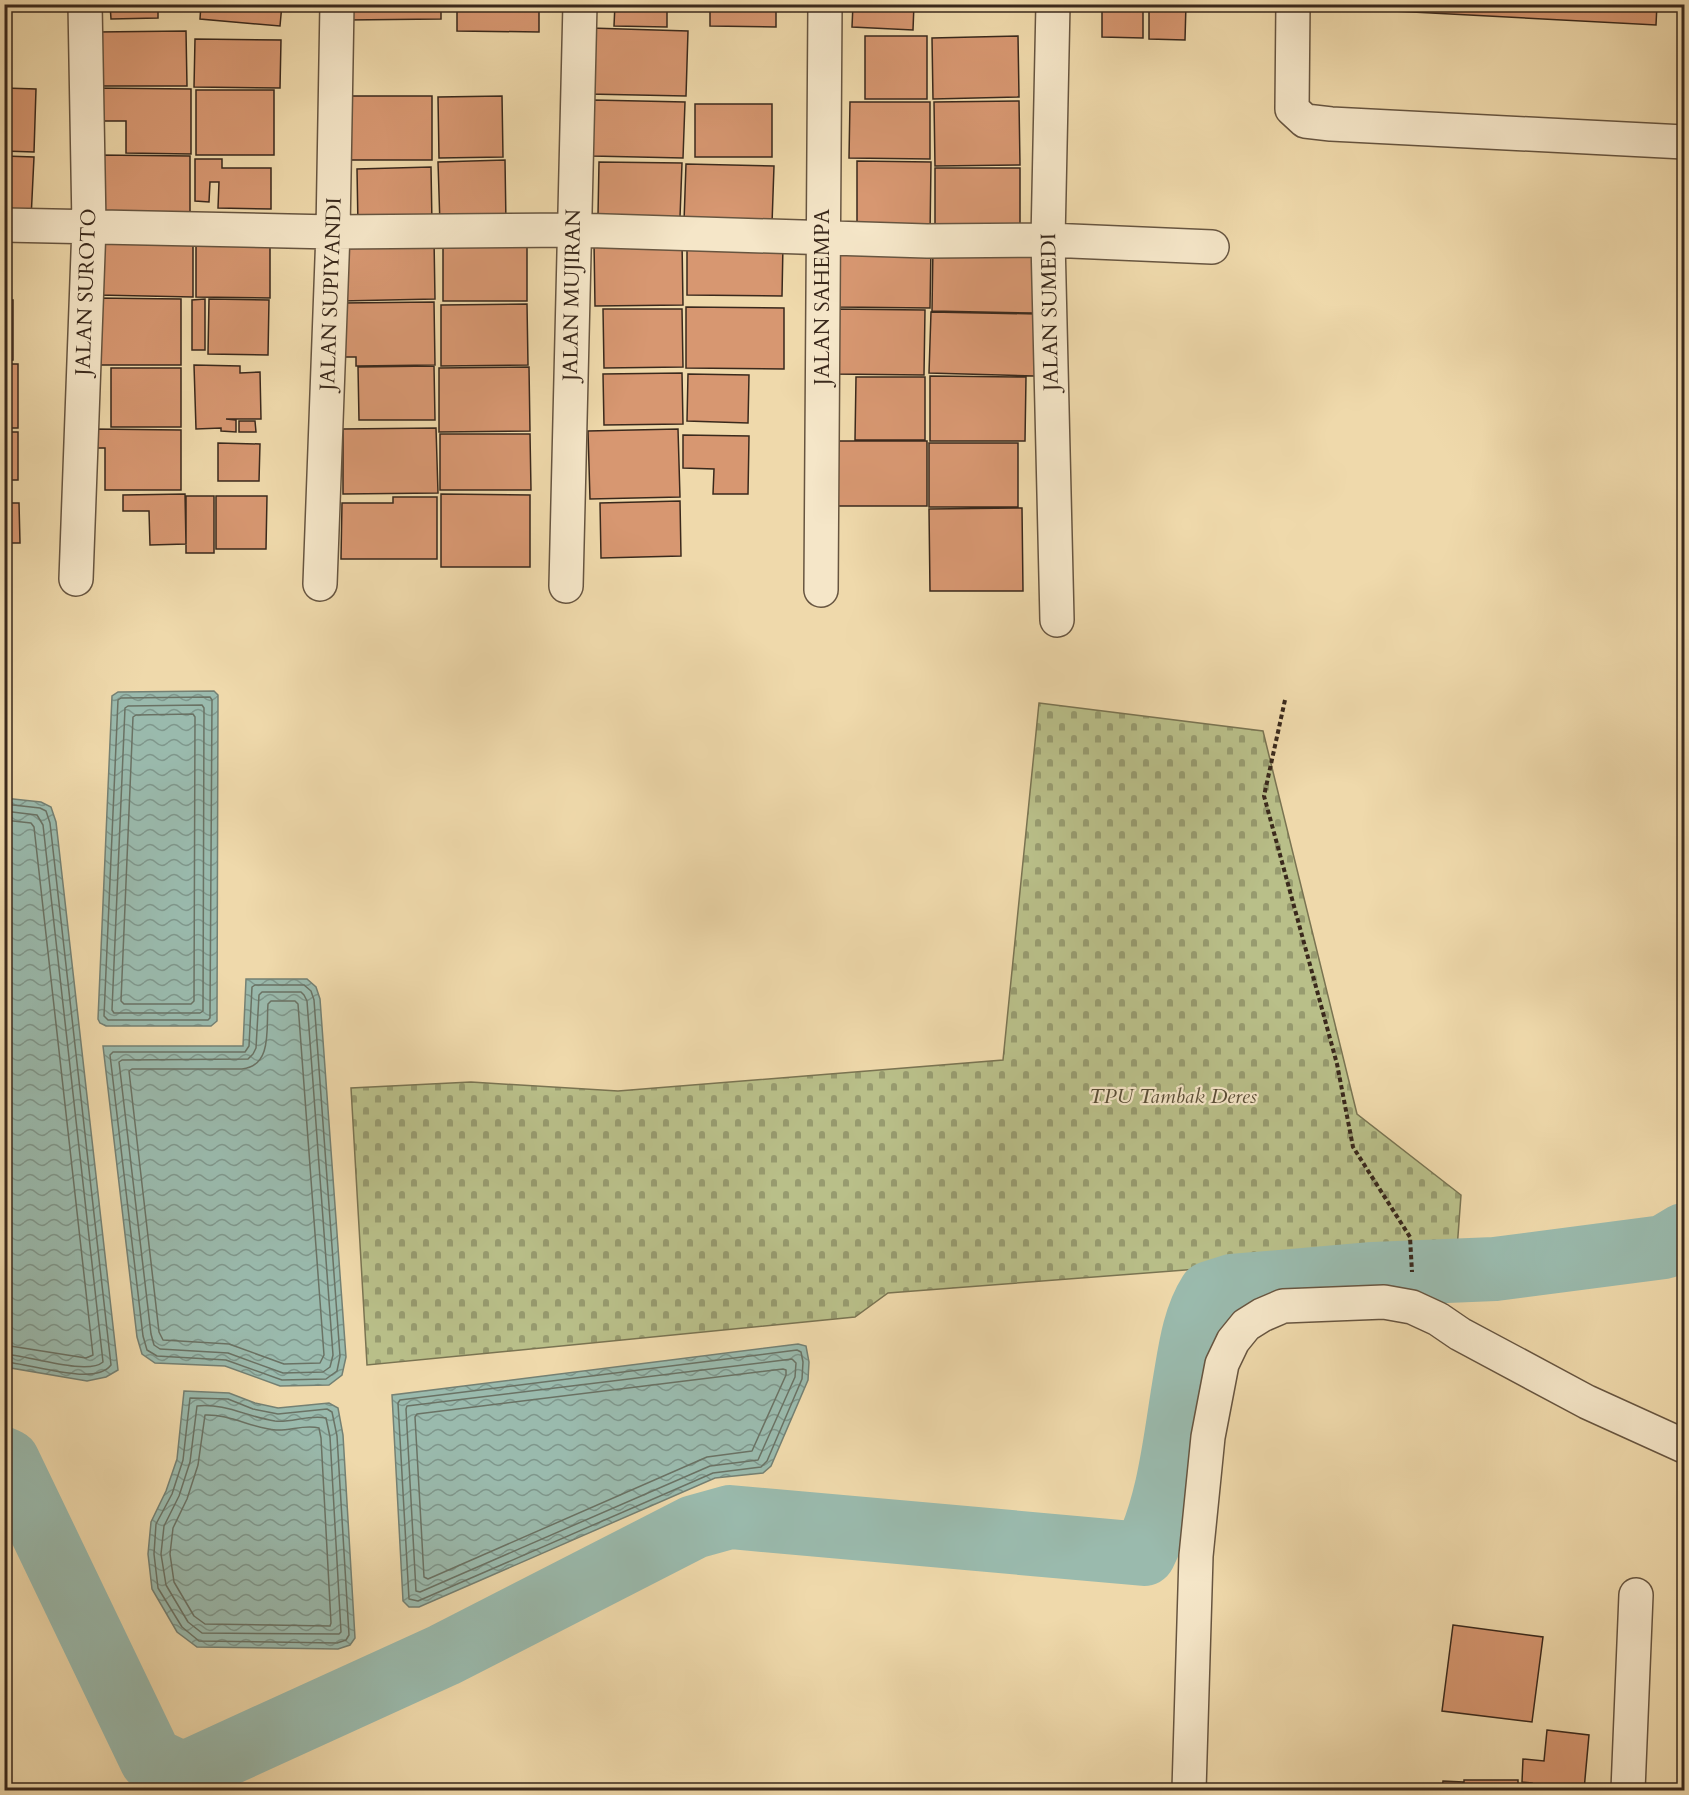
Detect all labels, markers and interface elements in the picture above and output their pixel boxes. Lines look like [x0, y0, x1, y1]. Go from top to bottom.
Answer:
street label: JALAN SUPIYANDI [313, 197, 349, 394]
street label: JALAN SUROTO [68, 208, 103, 379]
street label: JALAN MUJIRAN [556, 209, 588, 384]
street label: JALAN SAHEMPA [808, 209, 837, 388]
street label: JALAN SUMEDI [1034, 233, 1066, 394]
park label: TPU Tambak Deres [1089, 1082, 1257, 1111]

